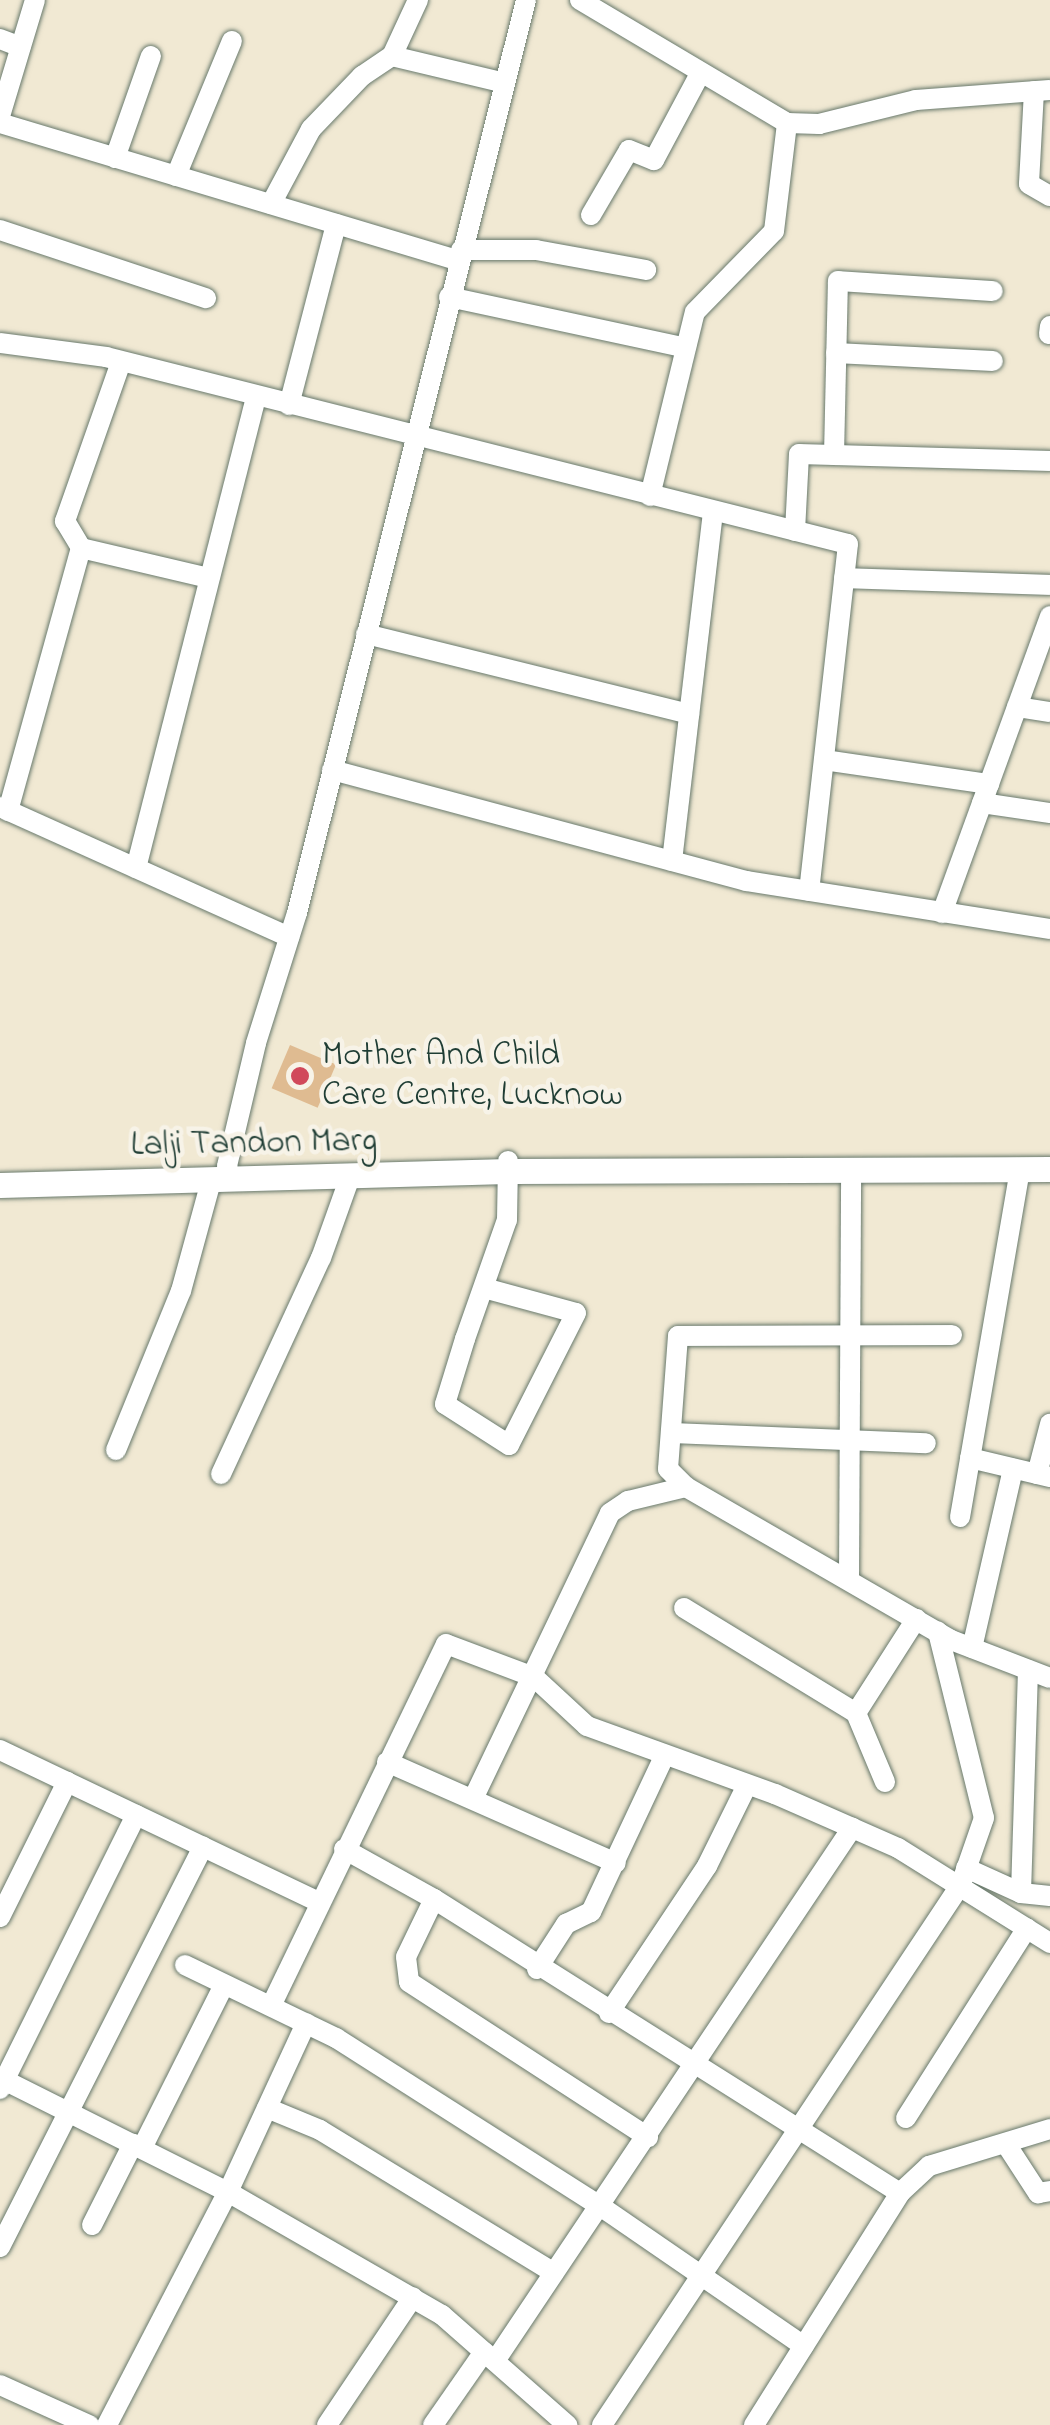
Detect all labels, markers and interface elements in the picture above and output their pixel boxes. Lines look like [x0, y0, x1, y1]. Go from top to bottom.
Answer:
place label: Mother And Child Care Centre, Lucknow [322, 1035, 623, 1117]
marker: Mother And Child Care Centre, Lucknow [287, 1063, 313, 1089]
street label: Lalji Tandon Marg [130, 1121, 378, 1167]

